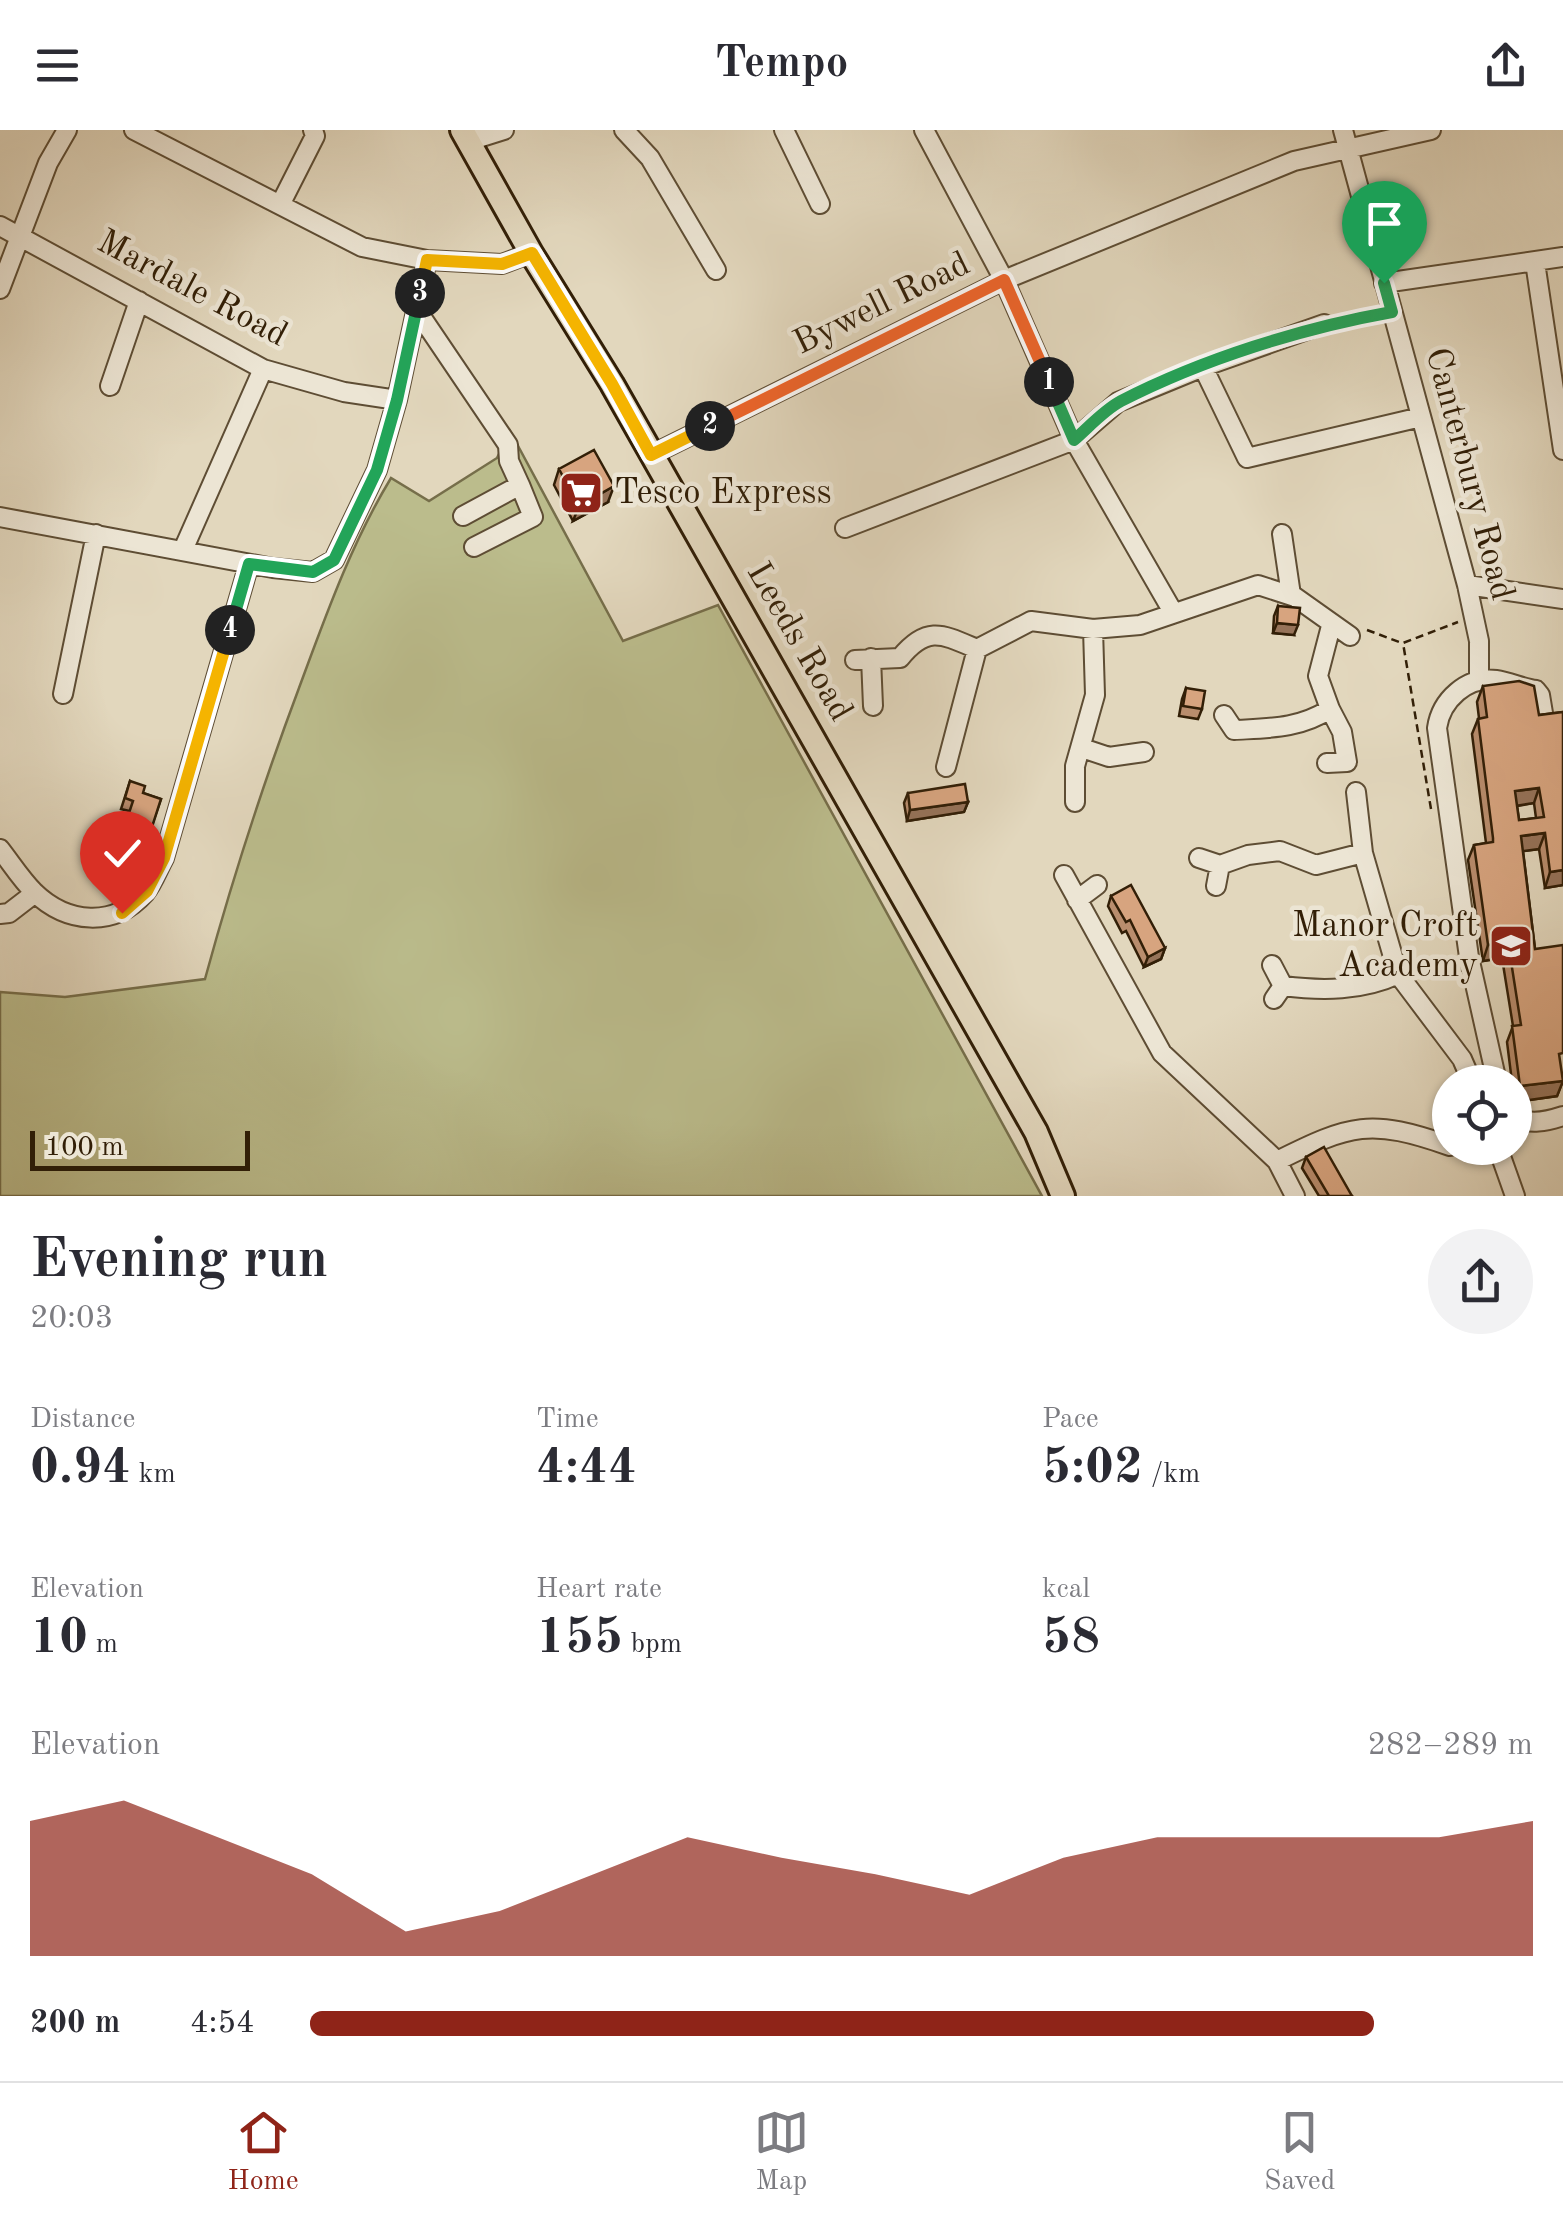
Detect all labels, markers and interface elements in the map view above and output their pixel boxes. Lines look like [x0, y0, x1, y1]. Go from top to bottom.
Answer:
icon: menu [30, 38, 85, 93]
icon: share [1478, 38, 1533, 93]
text: Tempo [715, 42, 848, 87]
pin [1342, 181, 1427, 284]
icon: arrive [1357, 196, 1412, 251]
street label: Mardale Road [91, 224, 293, 354]
street label: Bywell Road [789, 246, 975, 362]
pin: 3 [395, 268, 445, 318]
text: 3 [412, 279, 428, 307]
street label: Canterbury Road [1418, 344, 1520, 604]
pin: 1 [1024, 357, 1074, 407]
text: 1 [1041, 368, 1057, 396]
pin: 2 [685, 401, 735, 451]
text: 2 [702, 412, 718, 440]
supermarket icon: Tesco Express [558, 470, 604, 516]
place label: Tesco Express [614, 476, 832, 511]
street label: Leeds Road [740, 557, 858, 727]
pin: 4 [205, 605, 255, 655]
text: 4 [222, 616, 238, 644]
pin [80, 811, 165, 914]
icon: check [95, 826, 150, 881]
place label: Manor Croft Academy [1292, 909, 1478, 984]
school or university icon: Manor Croft Academy [1488, 923, 1534, 969]
map controls [1432, 1065, 1532, 1165]
button: locate [1432, 1065, 1532, 1165]
scale bar [30, 1126, 250, 1170]
text: 100 m [45, 1134, 124, 1162]
button: share [1428, 1229, 1533, 1334]
text: Evening run [30, 1234, 328, 1289]
text: 20:03 [30, 1303, 113, 1335]
text: Distance [30, 1406, 135, 1434]
text: Time [536, 1406, 599, 1434]
text: Pace [1042, 1406, 1099, 1434]
text: 0.94 [30, 1444, 131, 1494]
text: 4:44 [536, 1444, 637, 1494]
text: 5:02 [1042, 1444, 1143, 1494]
text: km [131, 1461, 176, 1489]
text: /km [1143, 1461, 1200, 1489]
text: Elevation [30, 1576, 144, 1604]
text: Heart rate [536, 1576, 662, 1604]
text: kcal [1042, 1576, 1090, 1604]
text: 10 [30, 1614, 88, 1664]
text: 155 [536, 1614, 623, 1664]
text: 58 [1042, 1614, 1100, 1664]
text: m [88, 1631, 118, 1659]
text: bpm [623, 1631, 682, 1659]
text: Elevation [30, 1730, 160, 1762]
text: 282–289 m [1367, 1730, 1533, 1762]
text: 200 m [30, 2008, 120, 2040]
text: 4:54 [190, 2008, 255, 2040]
tab: Home [228, 2105, 299, 2200]
tab: Map [754, 2105, 809, 2200]
tab: Saved [1264, 2105, 1335, 2200]

